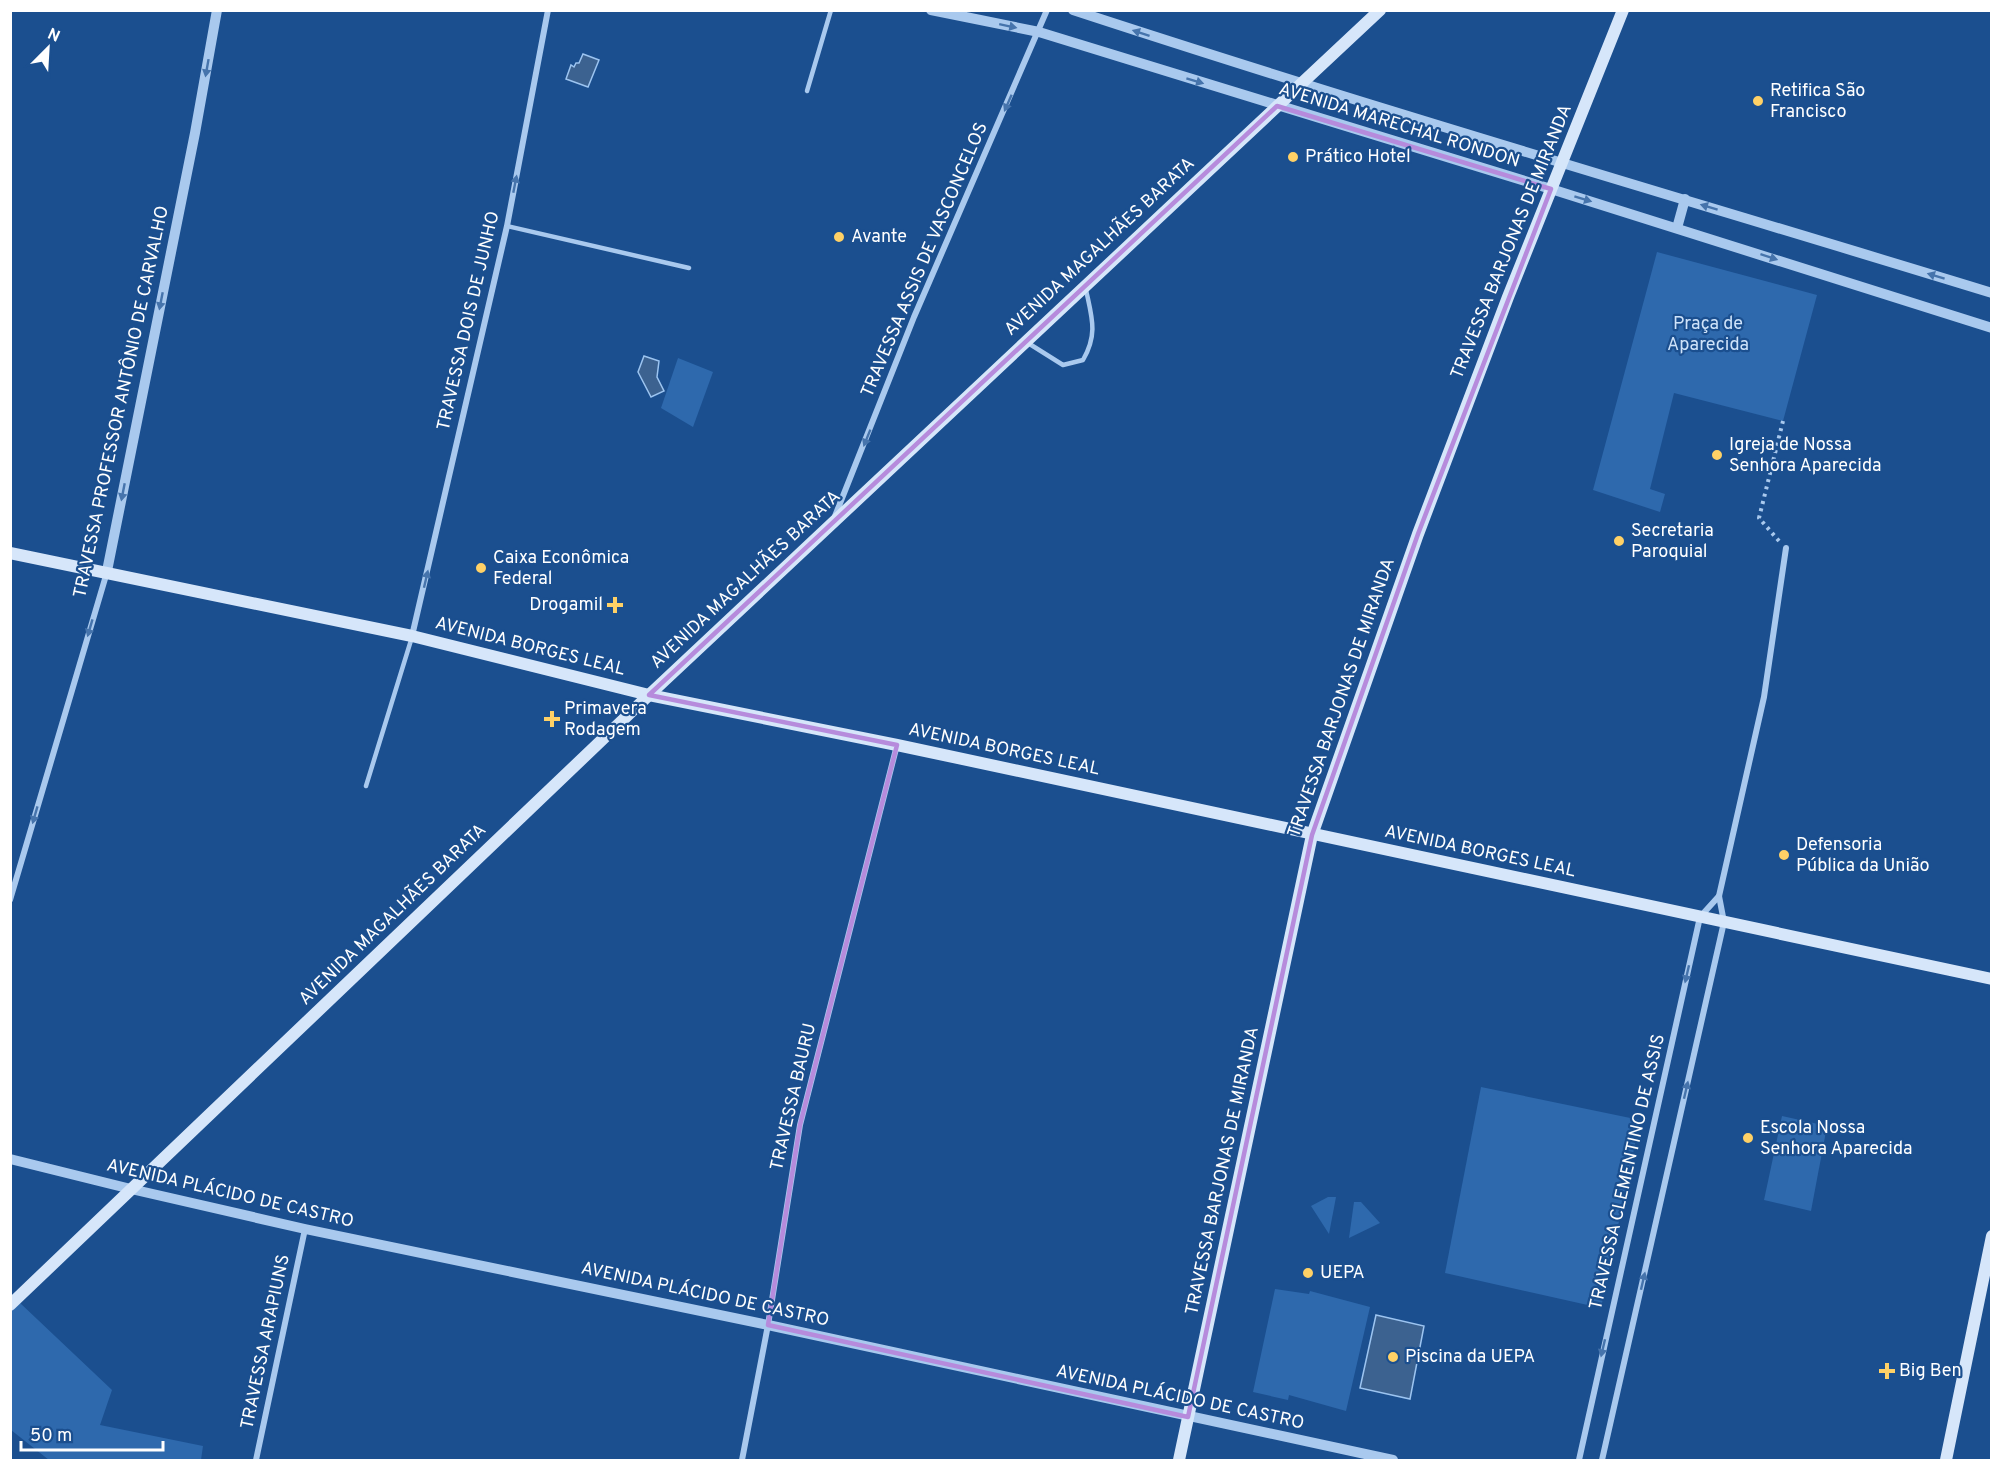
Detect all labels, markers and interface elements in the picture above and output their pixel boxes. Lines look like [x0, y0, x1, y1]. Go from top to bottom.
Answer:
north arrow [18, 18, 78, 78]
one-way arrow [999, 22, 1018, 31]
text: N [44, 25, 63, 48]
one-way arrow [1132, 27, 1150, 37]
one-way arrow [202, 59, 211, 78]
one-way arrow [1187, 77, 1205, 86]
street label: AVENIDA MARECHAL RONDON [1276, 78, 1522, 174]
place label: Retifica São Francisco [1770, 80, 1865, 124]
one-way arrow [1003, 94, 1012, 112]
marker: Retifica São Francisco [1751, 94, 1765, 108]
street label: TRAVESSA BARJONAS DE MIRANDA [1446, 101, 1578, 383]
street label: TRAVESSA ASSIS DE VASCONCELOS [856, 119, 994, 401]
place label: Prático Hotel [1305, 146, 1411, 169]
marker: Prático Hotel [1286, 150, 1300, 164]
street label: AVENIDA MAGALHÃES BARATA [999, 151, 1200, 341]
one-way arrow [511, 174, 520, 193]
one-way arrow [1574, 195, 1592, 204]
one-way arrow [1700, 202, 1718, 211]
street label: TRAVESSA PROFESSOR ANTÔNIO DE CARVALHO [67, 203, 175, 600]
street label: TRAVESSA DOIS DE JUNHO [433, 209, 505, 433]
place label: Avante [851, 226, 907, 249]
marker: Avante [832, 230, 846, 244]
one-way arrow [1760, 253, 1778, 263]
one-way arrow [1927, 271, 1945, 280]
one-way arrow [156, 291, 165, 310]
park label: Praça de Aparecida [1667, 313, 1749, 357]
one-way arrow [862, 429, 872, 447]
place label: Igreja de Nossa Senhora Aparecida [1729, 434, 1882, 478]
marker: Igreja de Nossa Senhora Aparecida [1710, 448, 1724, 462]
one-way arrow [118, 482, 127, 501]
street label: AVENIDA MAGALHÃES BARATA [645, 484, 846, 674]
place label: Secretaria Paroquial [1631, 520, 1714, 564]
marker: Secretaria Paroquial [1612, 534, 1626, 548]
place label: Caixa Econômica Federal [493, 547, 629, 591]
street label: TRAVESSA BARJONAS DE MIRANDA [1283, 555, 1401, 841]
marker: Caixa Econômica Federal [474, 561, 488, 575]
one-way arrow [421, 570, 431, 588]
place label: Drogamil [529, 594, 603, 617]
marker: Drogamil [608, 598, 622, 612]
street label: AVENIDA BORGES LEAL [433, 612, 627, 682]
one-way arrow [85, 619, 94, 637]
place label: Primavera Rodagem [564, 698, 647, 742]
marker: Primavera Rodagem [545, 712, 559, 726]
street label: AVENIDA BORGES LEAL [906, 718, 1102, 782]
one-way arrow [30, 806, 39, 824]
street label: AVENIDA MAGALHÃES BARATA [293, 818, 492, 1011]
street label: AVENIDA BORGES LEAL [1382, 820, 1578, 884]
place label: Defensoria Pública da União [1796, 834, 1930, 878]
marker: Defensoria Pública da União [1777, 848, 1791, 862]
one-way arrow [1682, 965, 1692, 983]
street label: TRAVESSA BAURU [766, 1021, 822, 1173]
street label: TRAVESSA BARJONAS DE MIRANDA [1181, 1025, 1265, 1317]
street label: TRAVESSA CLEMENTINO DE ASSIS [1585, 1032, 1671, 1312]
one-way arrow [1681, 1081, 1691, 1100]
place label: Escola Nossa Senhora Aparecida [1760, 1117, 1913, 1161]
marker: Escola Nossa Senhora Aparecida [1741, 1131, 1755, 1145]
street label: AVENIDA PLÁCIDO DE CASTRO [104, 1152, 356, 1234]
street label: TRAVESSA ARAPIUNS [236, 1252, 296, 1432]
street label: AVENIDA PLÁCIDO DE CASTRO [579, 1255, 832, 1333]
place label: UEPA [1320, 1262, 1365, 1285]
marker: UEPA [1301, 1266, 1315, 1280]
one-way arrow [1638, 1271, 1648, 1290]
one-way arrow [1598, 1339, 1607, 1358]
place label: Piscina da UEPA [1405, 1346, 1535, 1369]
marker: Piscina da UEPA [1386, 1350, 1400, 1364]
street label: AVENIDA PLÁCIDO DE CASTRO [1054, 1358, 1307, 1436]
place label: Big Ben [1899, 1360, 1962, 1383]
marker: Big Ben [1880, 1364, 1894, 1378]
scale bar [21, 1414, 164, 1452]
text: 50 m [30, 1425, 72, 1448]

